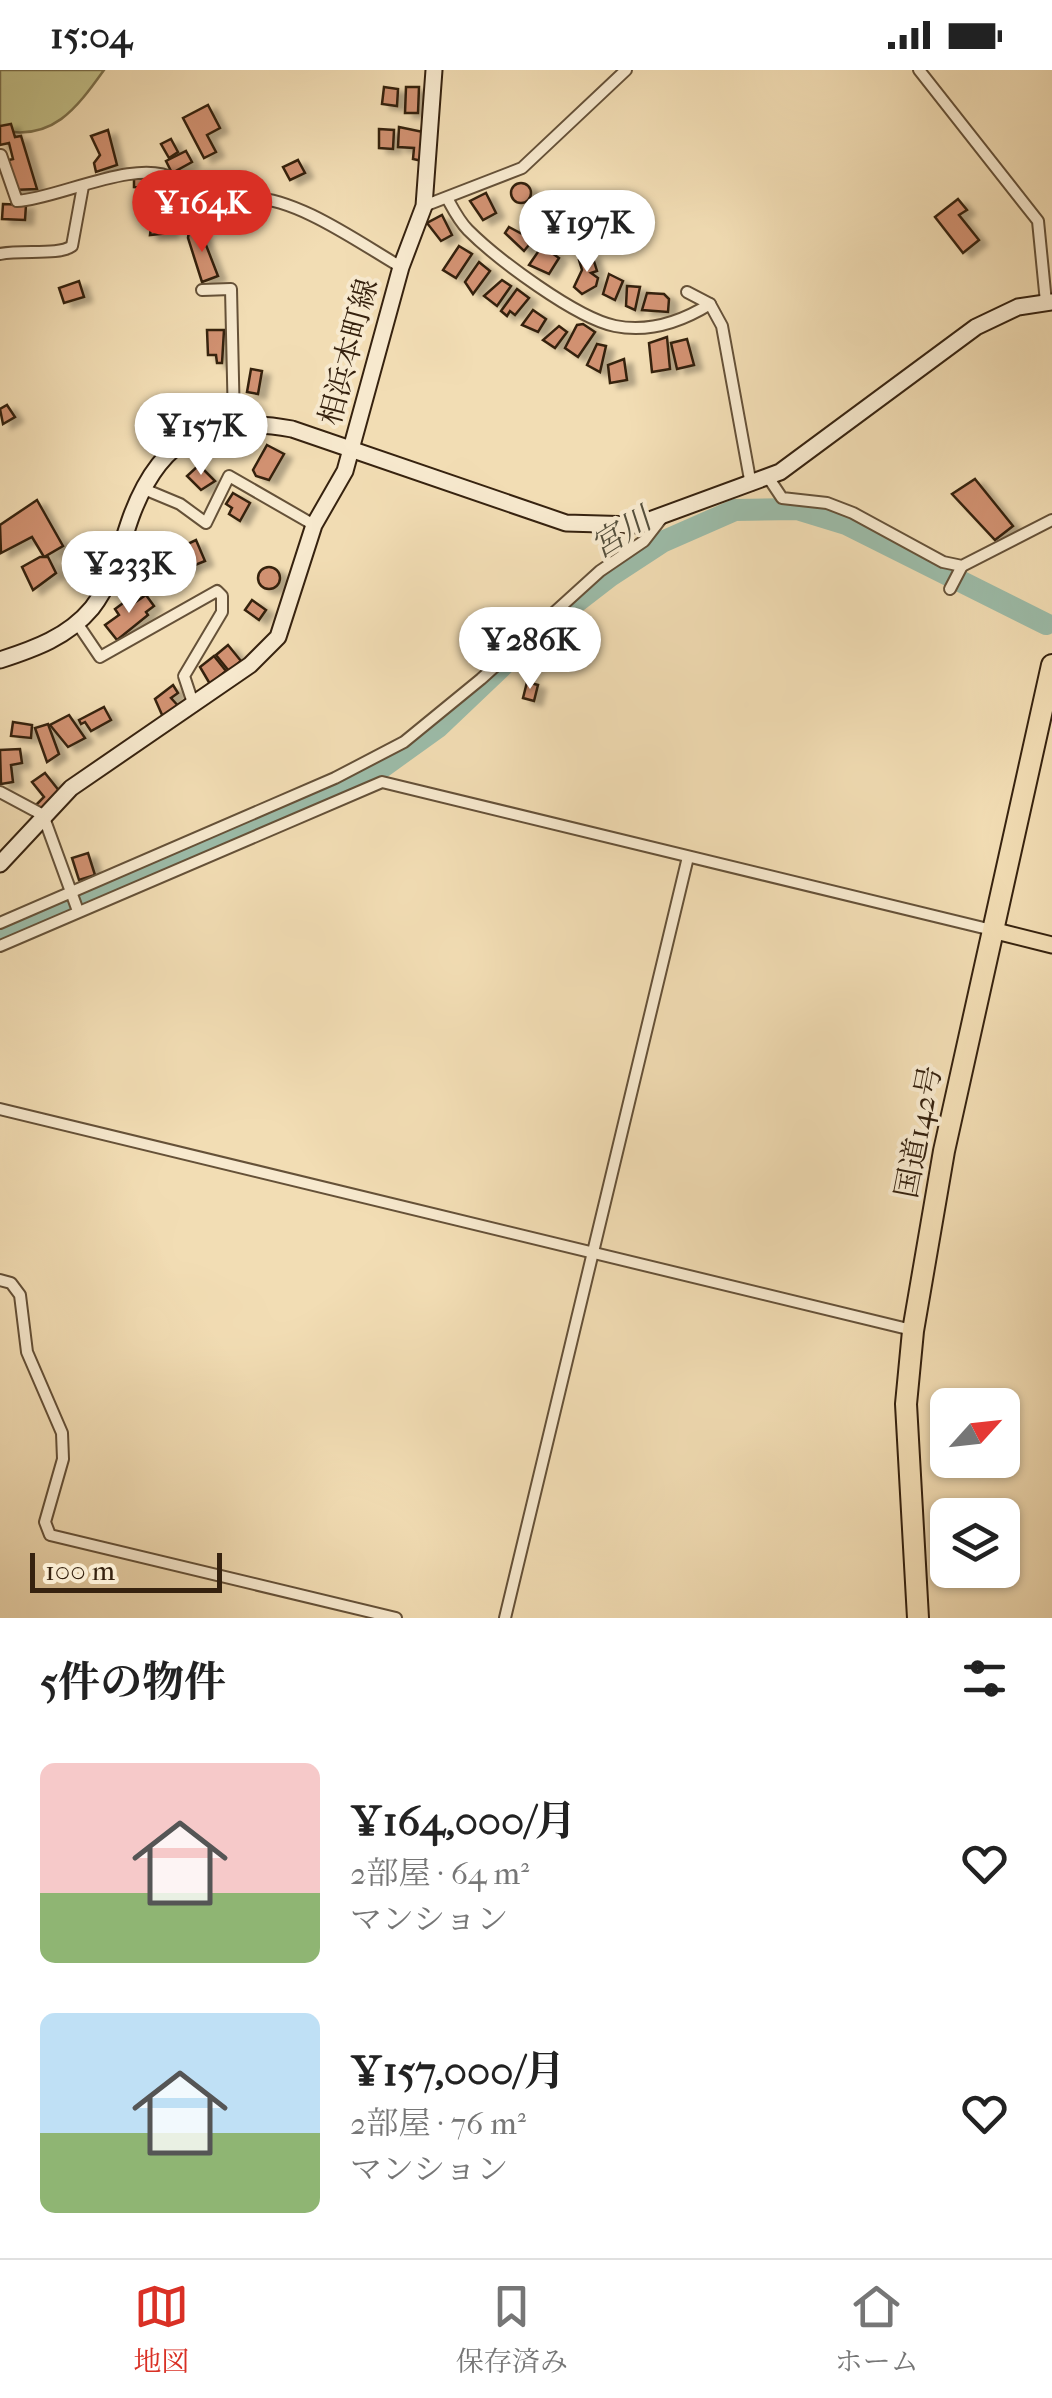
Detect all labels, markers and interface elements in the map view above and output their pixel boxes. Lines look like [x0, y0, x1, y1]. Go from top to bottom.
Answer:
text: 15:04 [50, 13, 132, 58]
pin: ¥164K [132, 170, 272, 255]
text: ¥164K [154, 184, 250, 221]
pin: ¥197K [517, 190, 657, 275]
text: ¥197K [541, 204, 633, 241]
street label: 相浜本町線 [313, 275, 385, 429]
pin: ¥157K [131, 393, 271, 478]
text: ¥157K [157, 407, 245, 444]
water label: 宮川 [584, 499, 660, 566]
pin: ¥233K [59, 531, 199, 616]
text: ¥233K [84, 545, 174, 582]
pin: ¥286K [460, 607, 600, 692]
text: ¥286K [481, 621, 579, 658]
street label: 国道142号 [889, 1063, 949, 1201]
north arrow [930, 1388, 1020, 1478]
map controls [930, 1388, 1020, 1588]
button: layers [930, 1498, 1020, 1588]
scale bar [30, 1548, 222, 1592]
text: 100 m [45, 1554, 115, 1587]
icon: filters [957, 1651, 1012, 1706]
text: 5件の物件 [40, 1658, 226, 1707]
text: ¥164,000/月 [350, 1797, 576, 1846]
icon: home [120, 1803, 240, 1923]
icon: heart [957, 1836, 1012, 1891]
text: 2部屋 · 64 m² [350, 1855, 529, 1892]
text: マンション [350, 1901, 509, 1938]
text: ¥157,000/月 [350, 2047, 566, 2096]
icon: home [120, 2053, 240, 2173]
icon: heart [957, 2086, 1012, 2141]
text: 2部屋 · 76 m² [350, 2105, 526, 2142]
text: マンション [350, 2151, 509, 2188]
tab: 地図 [133, 2279, 189, 2379]
tab: 保存済み [456, 2279, 568, 2379]
tab: ホーム [835, 2279, 919, 2379]

